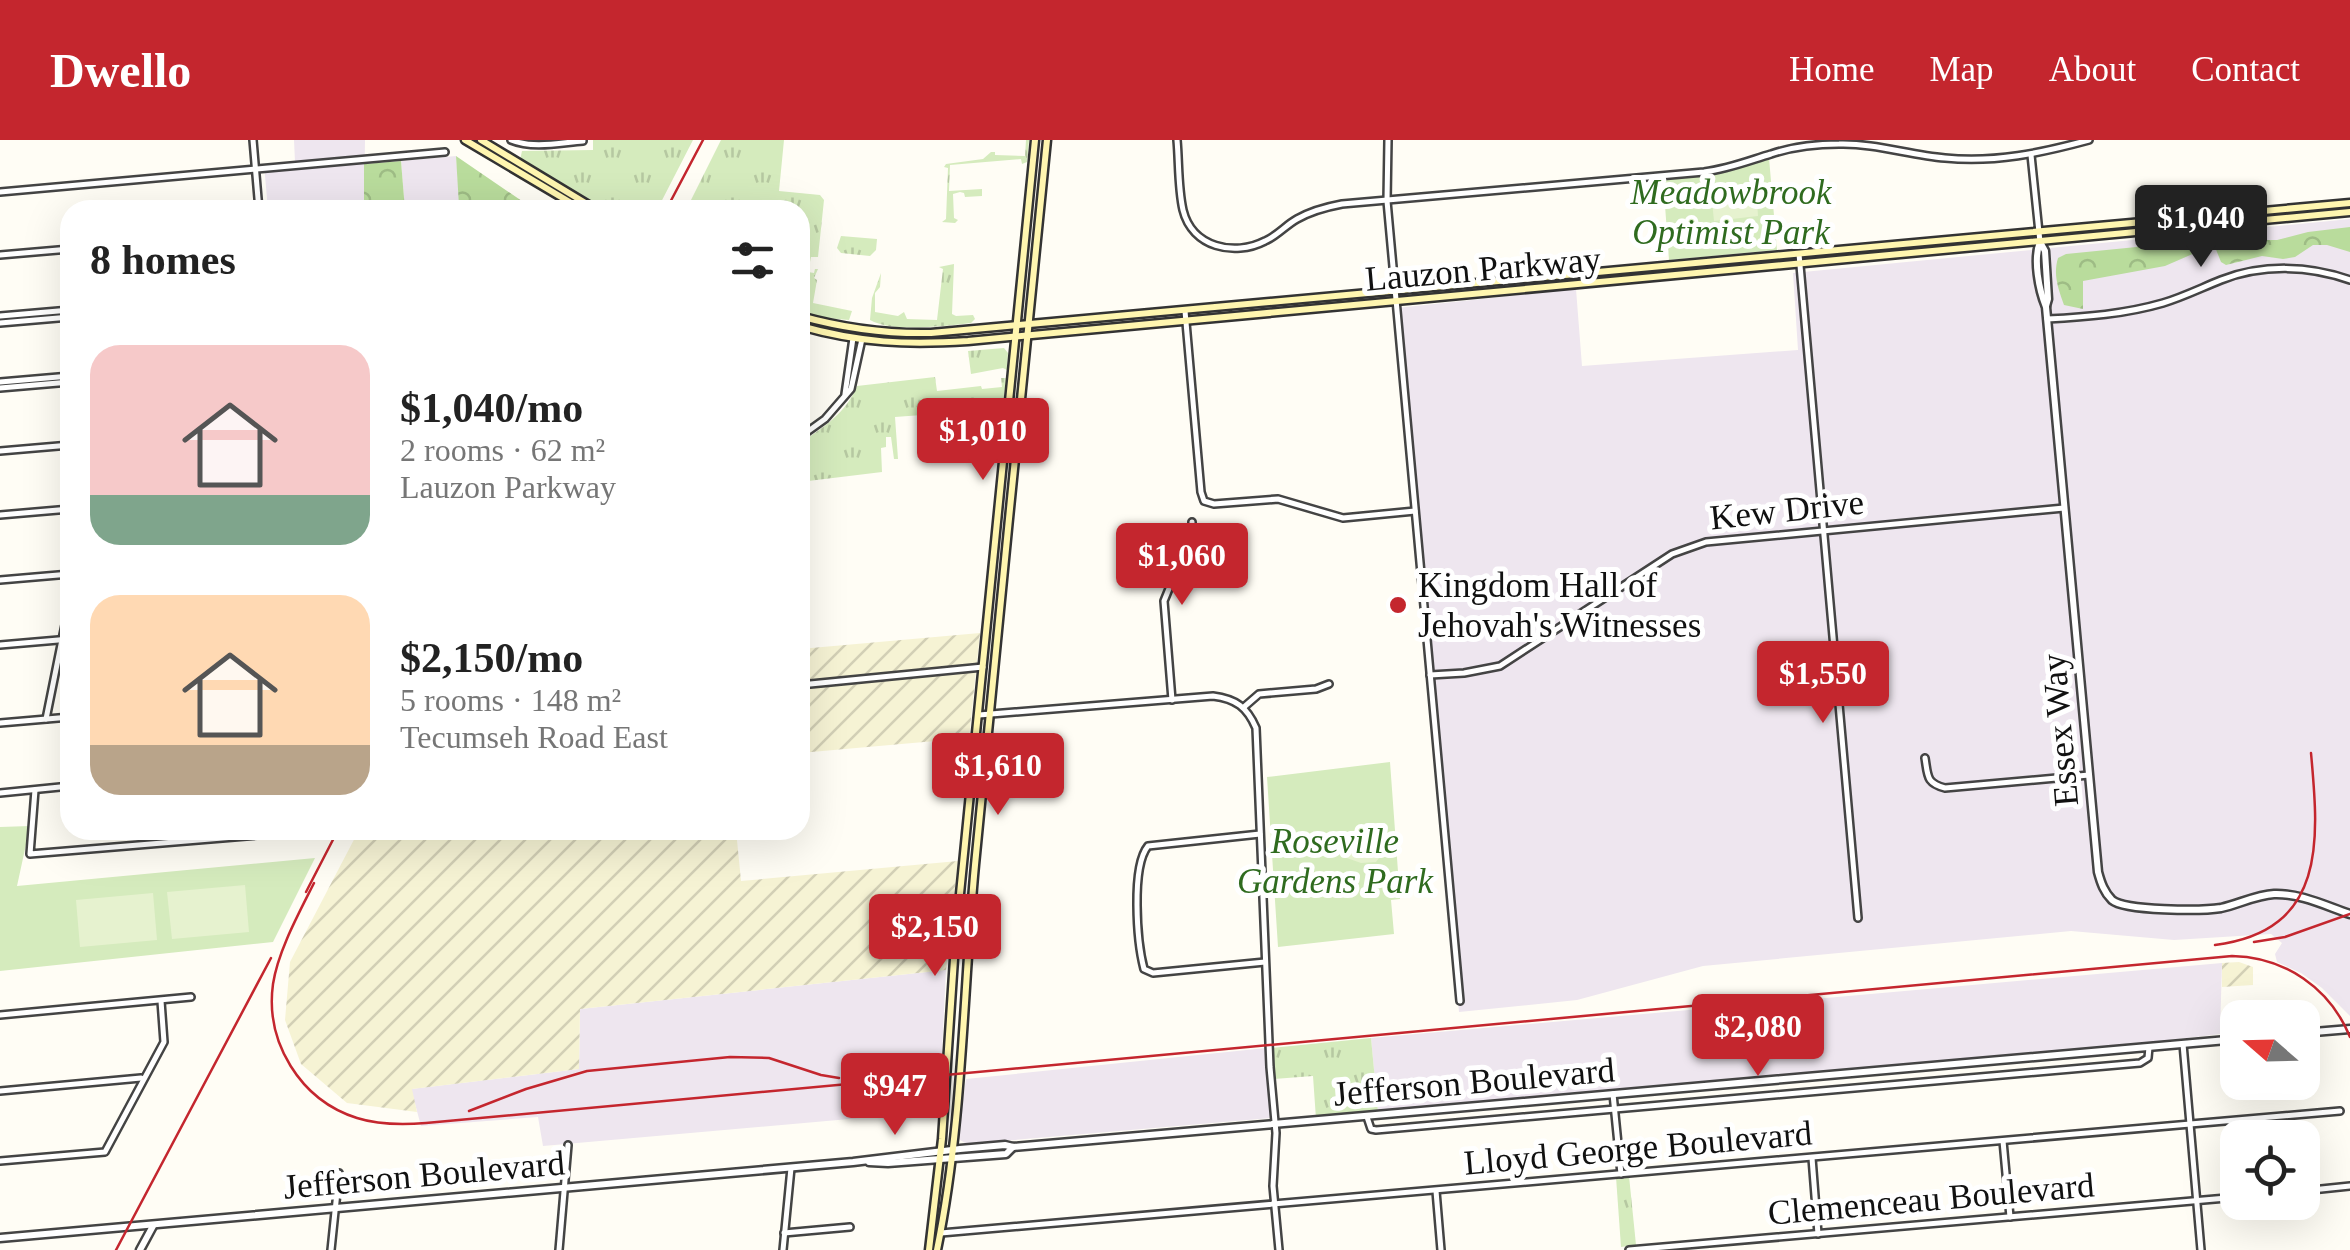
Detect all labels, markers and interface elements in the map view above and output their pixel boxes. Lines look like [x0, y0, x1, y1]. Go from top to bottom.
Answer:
text: Dwello [50, 44, 191, 97]
text: Home [1789, 50, 1874, 89]
text: Map [1929, 50, 1994, 89]
text: About [2049, 50, 2136, 89]
text: Contact [2191, 50, 2300, 89]
park label: Meadowbrook Optimist Park [1630, 173, 1833, 252]
pin: $1,040 [2120, 185, 2282, 270]
text: $1,040 [2157, 199, 2245, 235]
icon: filters [725, 233, 780, 288]
text: 8 homes [90, 237, 236, 283]
street label: Lauzon Parkway [1364, 239, 1603, 299]
icon: home [170, 385, 290, 505]
text: $1,040/mo [400, 385, 583, 431]
pin: $1,010 [902, 398, 1064, 483]
text: $1,010 [939, 412, 1027, 448]
text: 2 rooms · 62 m² [400, 432, 605, 468]
text: Lauzon Parkway [400, 469, 616, 505]
street label: Kew Drive [1708, 483, 1866, 537]
pin: $1,060 [1101, 523, 1263, 608]
text: $1,060 [1138, 537, 1226, 573]
place label: Kingdom Hall of Jehovah's Witnesses [1418, 566, 1701, 645]
marker: Kingdom Hall of Jehovah's Witnesses [1387, 594, 1409, 616]
icon: home [170, 635, 290, 755]
text: $2,150/mo [400, 635, 583, 681]
pin: $1,550 [1742, 641, 1904, 726]
street label: Essex Way [2034, 652, 2086, 808]
text: $1,550 [1779, 655, 1867, 691]
text: 5 rooms · 148 m² [400, 682, 621, 718]
text: Tecumseh Road East [400, 719, 668, 755]
pin: $1,610 [917, 733, 1079, 818]
text: $1,610 [954, 747, 1042, 783]
park label: Roseville Gardens Park [1237, 822, 1434, 901]
pin: $2,150 [854, 894, 1016, 979]
text: $2,150 [891, 908, 979, 944]
pin: $2,080 [1677, 994, 1839, 1079]
north arrow [2220, 1000, 2320, 1100]
map controls [2220, 1000, 2320, 1220]
text: $2,080 [1714, 1008, 1802, 1044]
street label: Jefferson Boulevard [1332, 1050, 1617, 1114]
pin: $947 [836, 1053, 954, 1138]
text: $947 [863, 1067, 927, 1103]
street label: Lloyd George Boulevard [1462, 1113, 1814, 1183]
button: locate [2220, 1120, 2320, 1220]
street label: Jefferson Boulevard [282, 1143, 567, 1207]
street label: Clemenceau Boulevard [1766, 1165, 2096, 1233]

